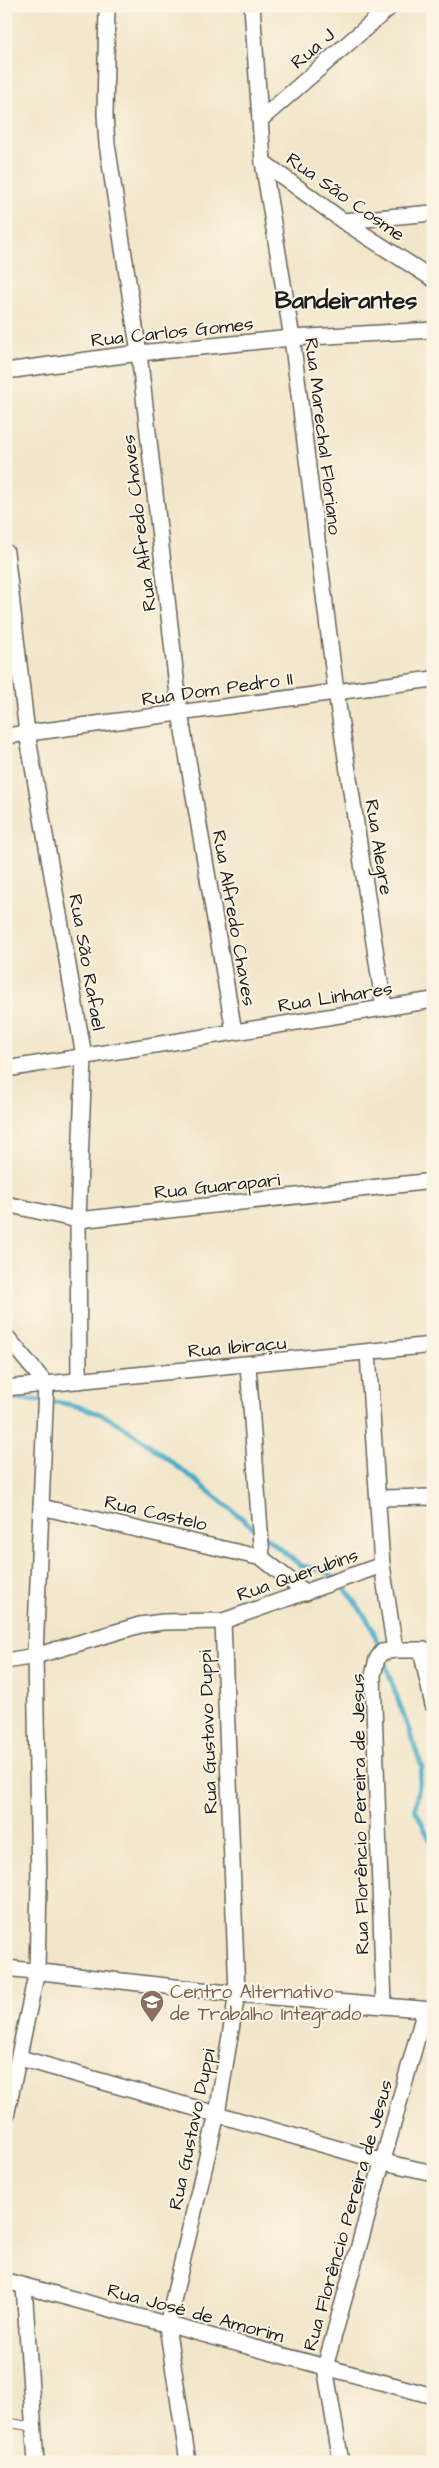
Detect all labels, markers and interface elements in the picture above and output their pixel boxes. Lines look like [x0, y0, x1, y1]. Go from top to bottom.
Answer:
street label: Rua J [285, 22, 341, 76]
street label: Rua São Cosme [280, 146, 410, 248]
district label: Bandeirantes [275, 284, 417, 318]
street label: Rua Carlos Gomes [90, 311, 255, 354]
street label: Rua Marechal Floriano [297, 336, 348, 537]
street label: Rua Alfredo Chaves [115, 433, 164, 613]
street label: Rua Dom Pedro II [140, 666, 295, 713]
street label: Rua Alegre [357, 797, 399, 897]
street label: Rua Alfredo Chaves [205, 828, 262, 1008]
street label: Rua São Rafael [61, 892, 112, 1033]
street label: Rua Linhares [276, 975, 394, 1020]
street label: Rua Guarapari [153, 1166, 282, 1207]
street label: Rua Ibiraçu [187, 1330, 288, 1365]
street label: Rua Castelo [102, 1489, 210, 1538]
street label: Rua Querubins [233, 1542, 362, 1609]
street label: Rua Gustavo Duppi [192, 1649, 225, 1815]
street label: Rua Florêncio Pereira de Jesus [345, 1673, 376, 1955]
place label: Centro Alternativo de Trabalho Integrado [170, 1979, 362, 2029]
school or university icon: Centro Alternativo de Trabalho Integrado [139, 1989, 165, 2023]
street label: Rua Gustavo Duppi [162, 2046, 223, 2212]
street label: Rua Florêncio Pereira de Jesus [297, 2077, 400, 2354]
street label: Rua José de Amorim [104, 2277, 287, 2350]

